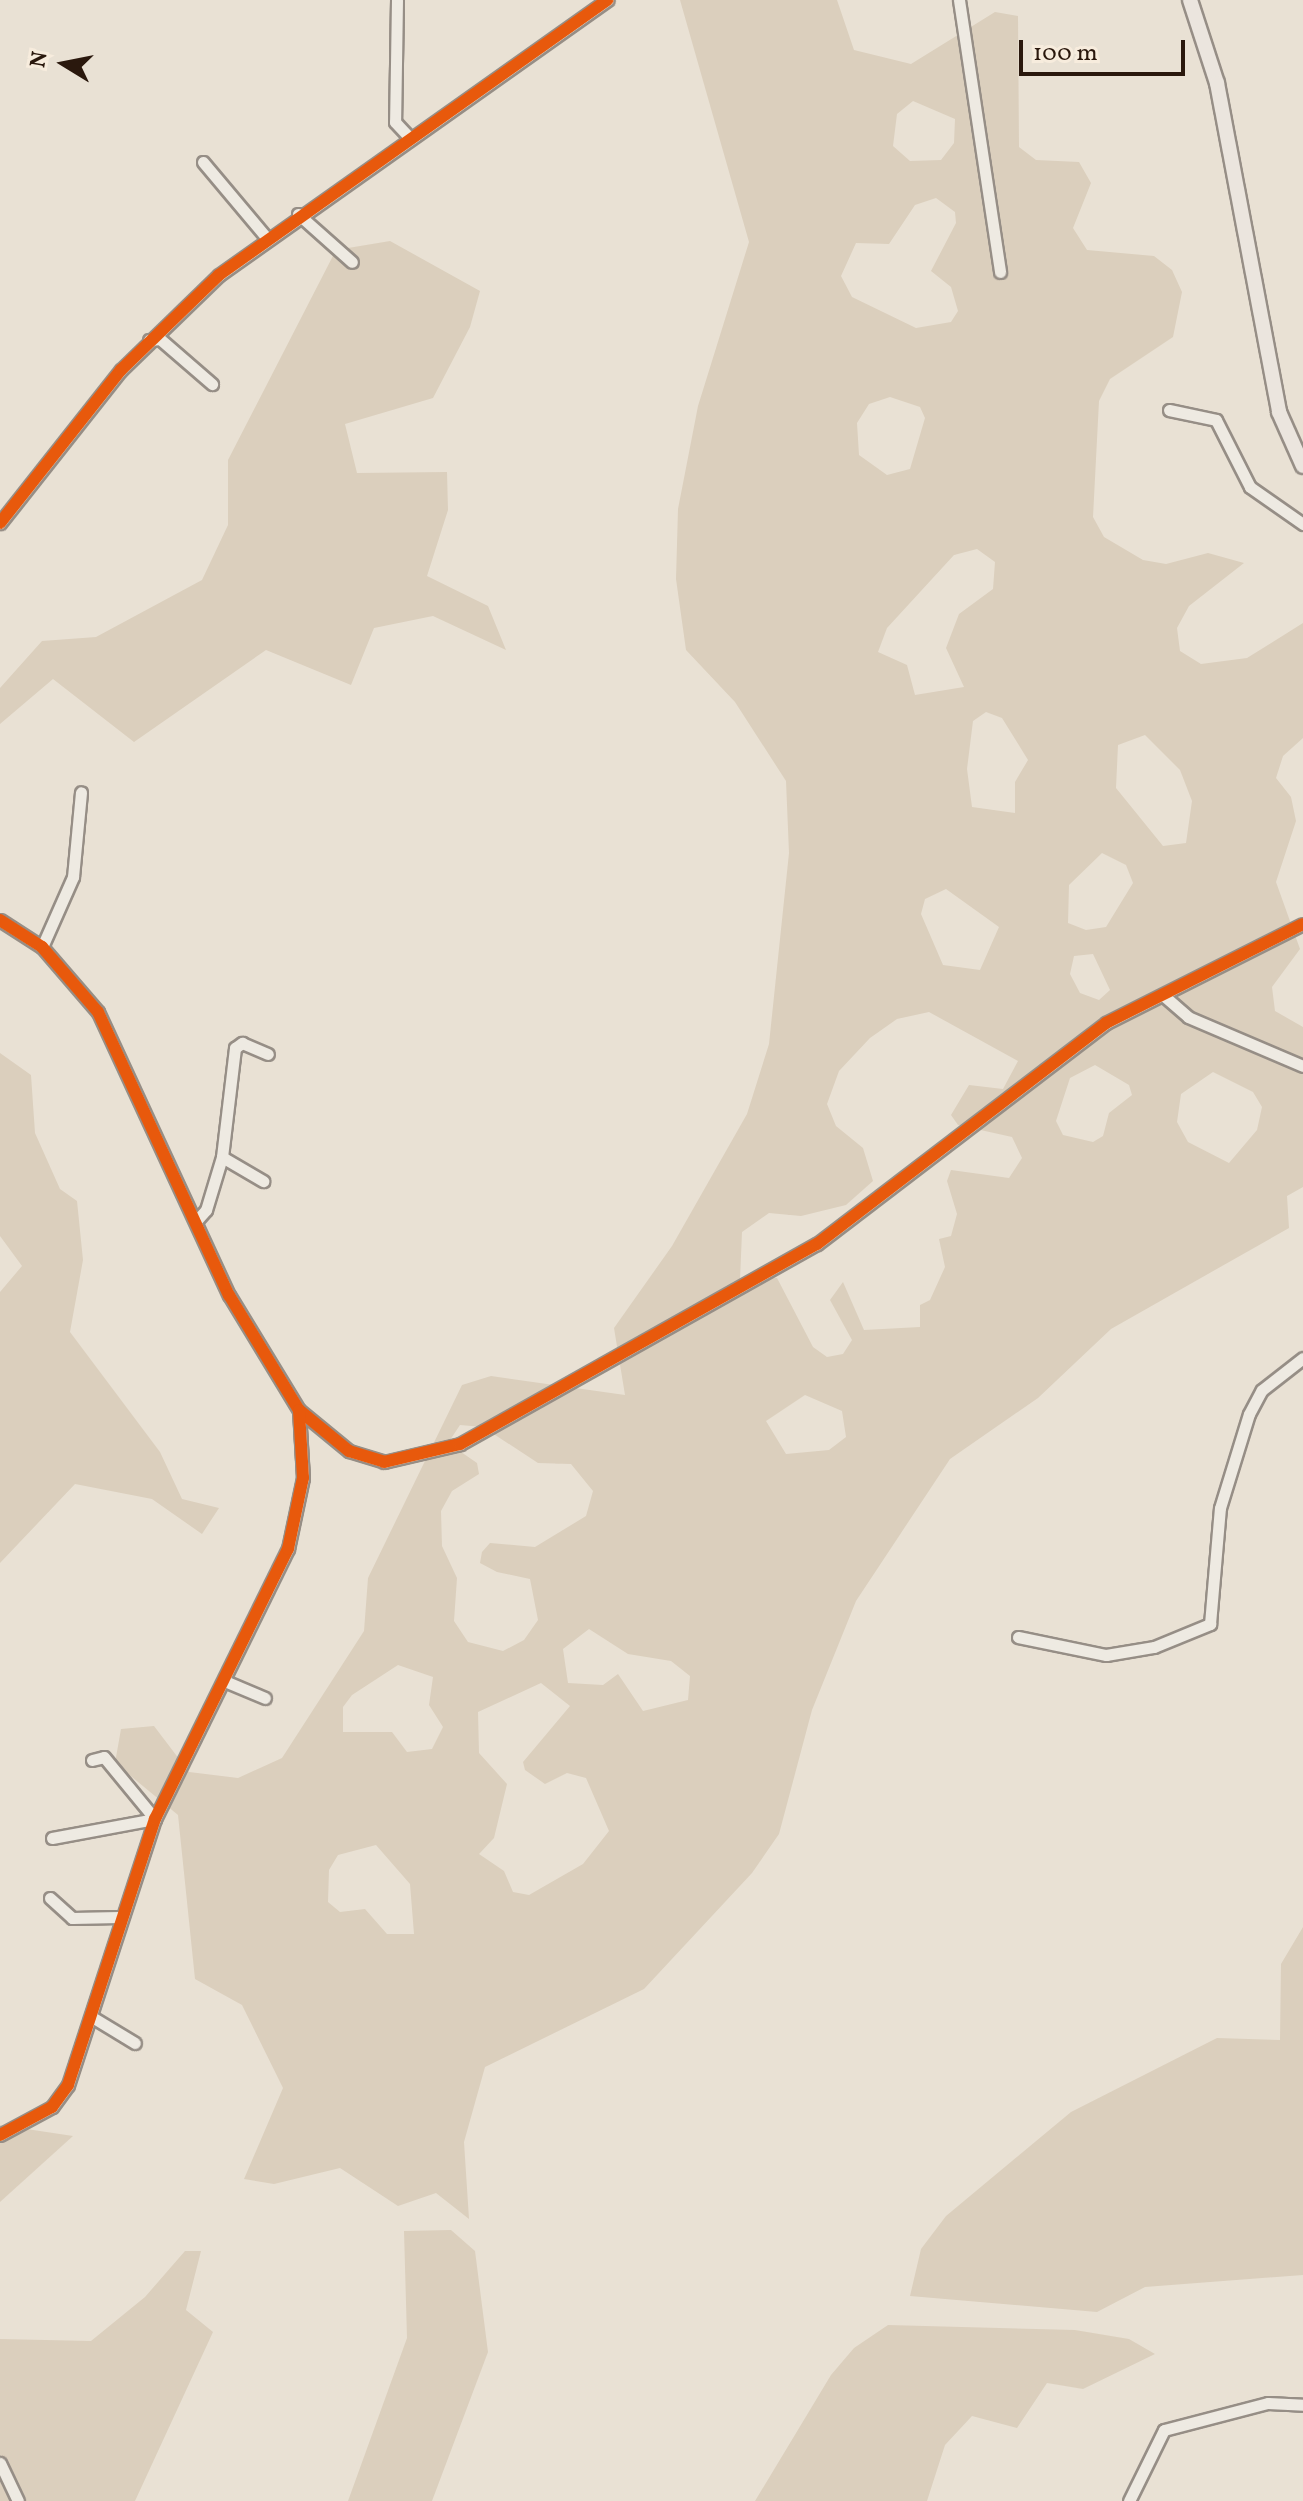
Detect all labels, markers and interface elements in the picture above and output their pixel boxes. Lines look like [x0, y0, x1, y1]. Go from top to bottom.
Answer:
north arrow [24, 24, 104, 104]
scale bar [1023, 24, 1189, 74]
text: 100 m [1033, 37, 1098, 71]
text: N [23, 49, 57, 70]

